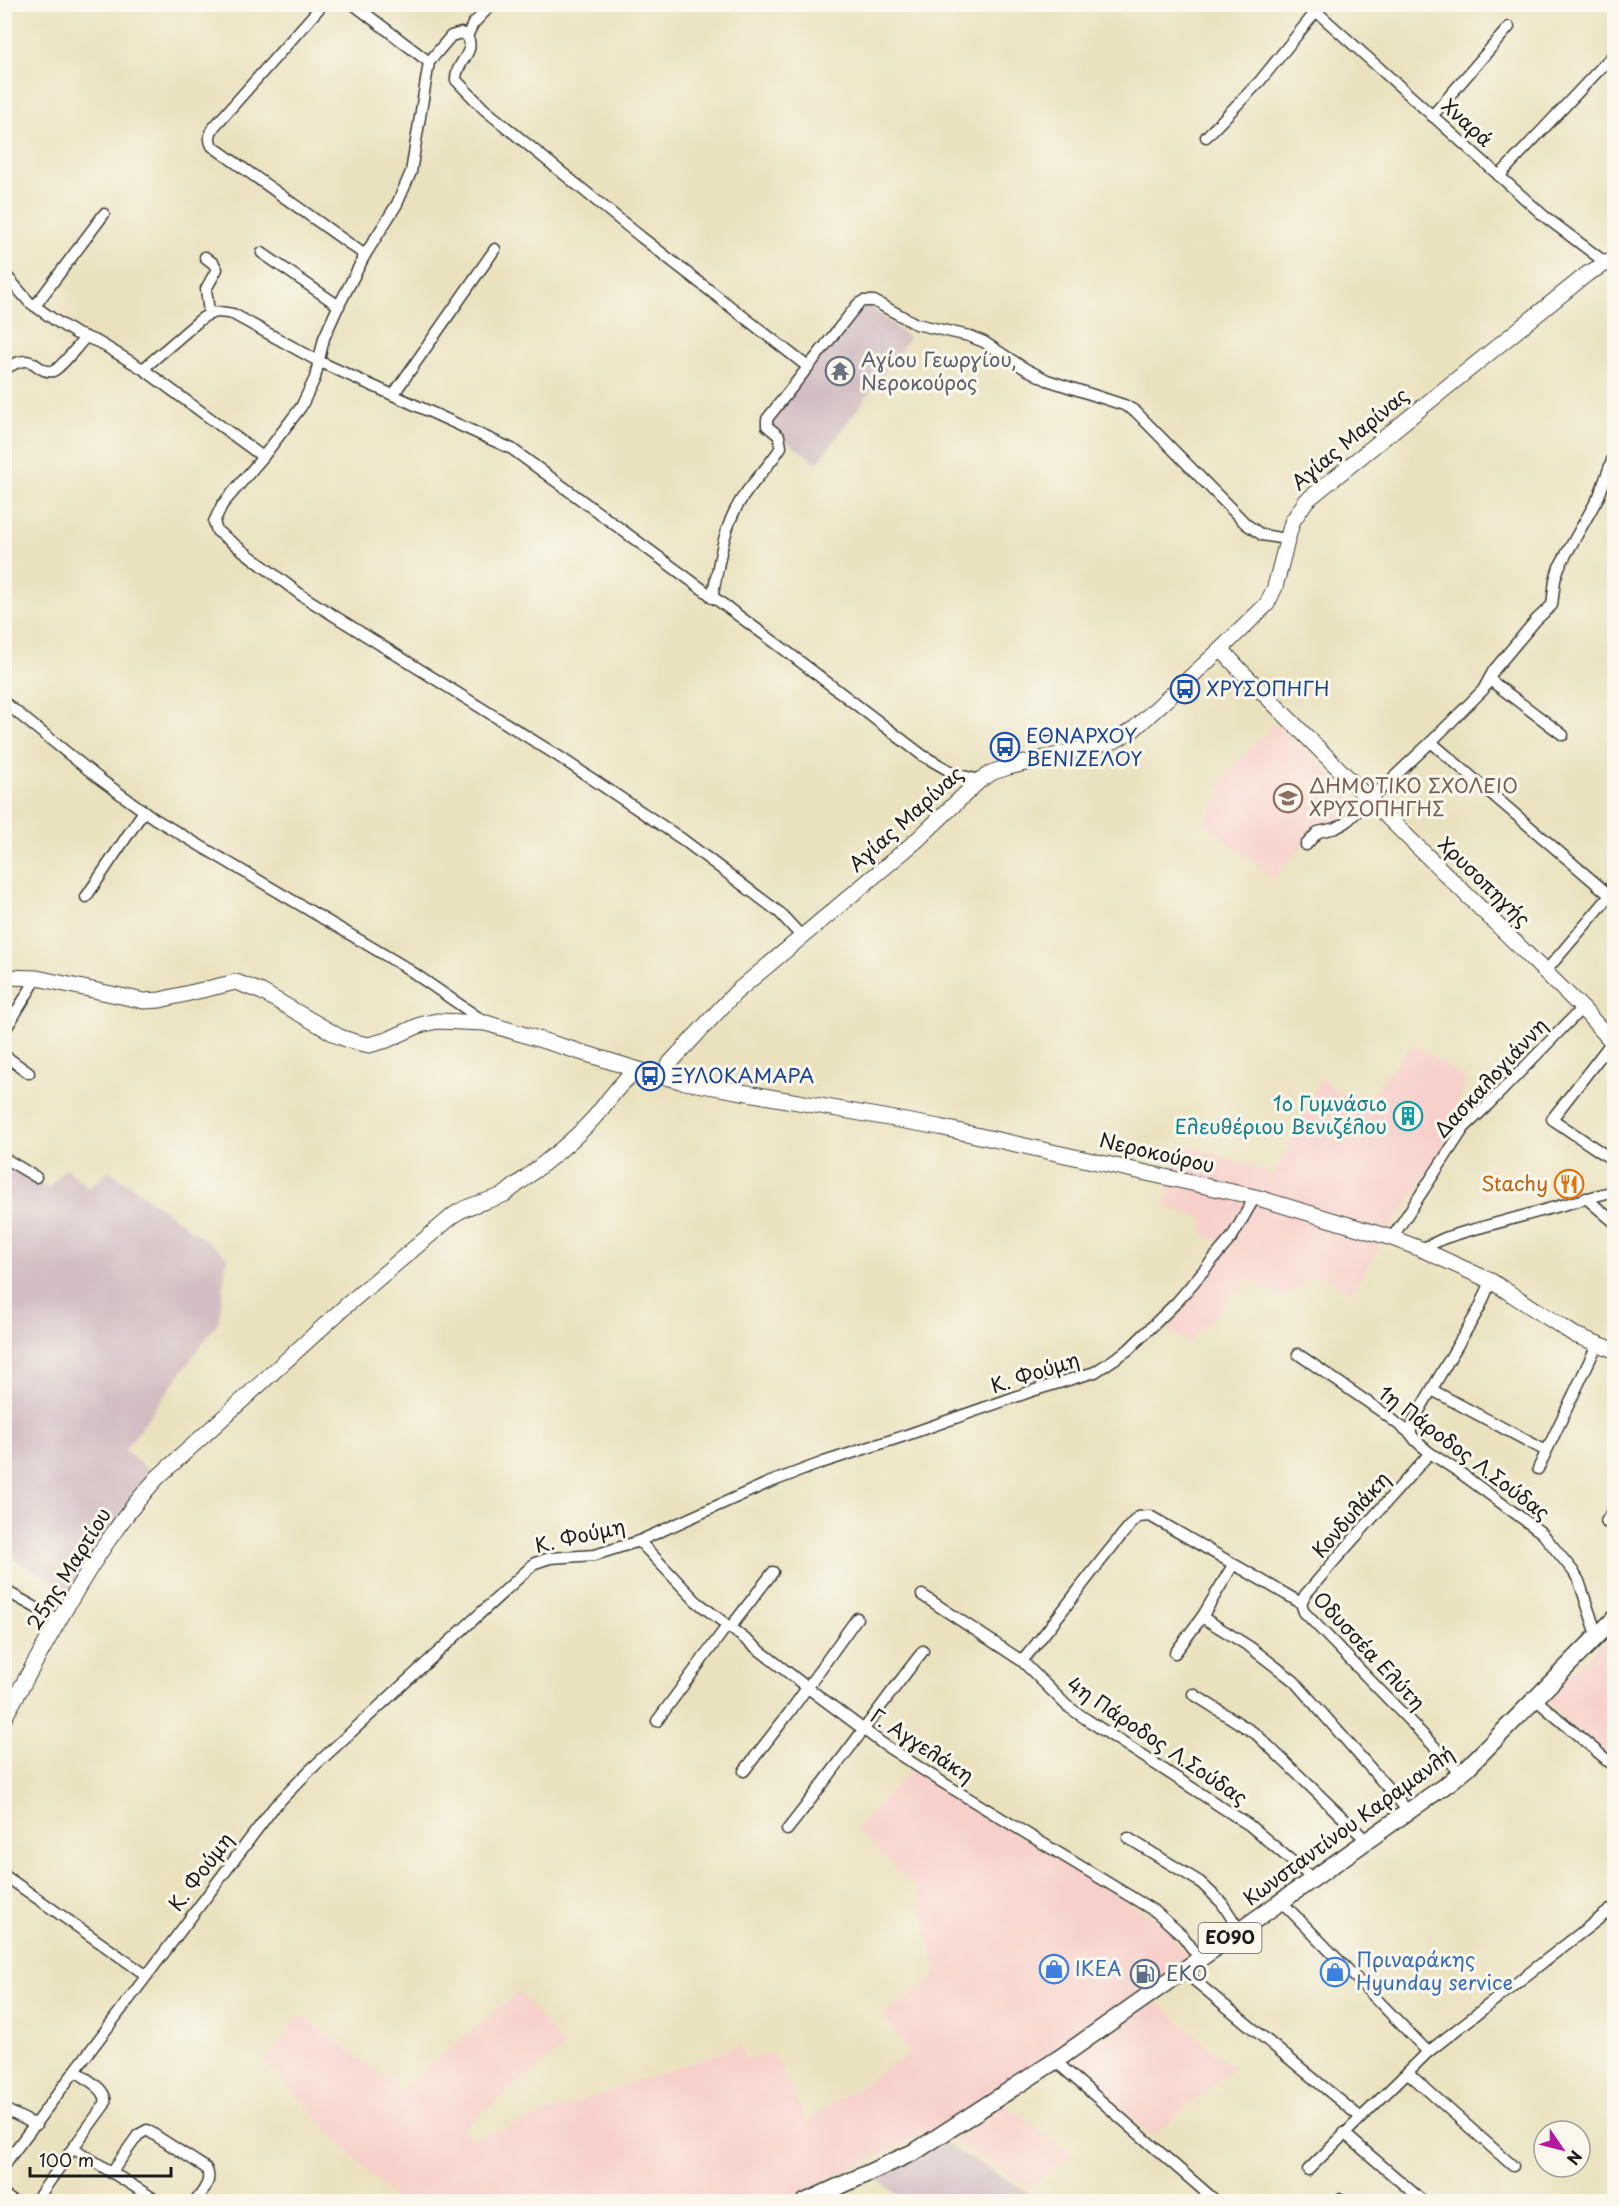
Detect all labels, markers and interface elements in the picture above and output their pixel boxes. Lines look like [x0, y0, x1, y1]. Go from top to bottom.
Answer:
street label: Χναρά [1435, 91, 1500, 153]
place label: Αγίου Γεωργίου, Νεροκούρος [861, 344, 1017, 397]
temple icon: Αγίου Γεωργίου, Νεροκούρος [824, 355, 856, 387]
street label: Αγίας Μαρίνας [1284, 380, 1415, 497]
bus stop icon: ΧΡΥΣΟΠΗΓΗ [1169, 673, 1201, 705]
place label: ΧΡΥΣΟΠΗΓΗ [1206, 673, 1330, 703]
place label: ΕΘΝΑΡΧΟΥ ΒΕΝΙΖΕΛΟΥ [1026, 720, 1142, 773]
bus stop icon: ΕΘΝΑΡΧΟΥ ΒΕΝΙΖΕΛΟΥ [989, 731, 1021, 763]
street label: Αγίας Μαρίνας [841, 758, 969, 878]
place label: ΔΗΜΟΤΙΚΟ ΣΧΟΛΕΙΟ ΧΡΥΣΟΠΗΓΗΣ [1309, 770, 1518, 823]
school or university icon: ΔΗΜΟΤΙΚΟ ΣΧΟΛΕΙΟ ΧΡΥΣΟΠΗΓΗΣ [1272, 782, 1304, 814]
street label: Χρυσοπηγής [1432, 829, 1538, 933]
street label: Δασκαλογιάννη [1427, 1011, 1554, 1144]
bus stop icon: ΞΥΛΟΚΑΜΑΡΑ [634, 1060, 666, 1092]
place label: ΞΥΛΟΚΑΜΑΡΑ [671, 1060, 814, 1090]
place label: 1ο Γυμνάσιο Ελευθέριου Βενιζέλου [1175, 1088, 1387, 1141]
building icon: 1ο Γυμνάσιο Ελευθέριου Βενιζέλου [1392, 1100, 1424, 1132]
street label: Νεροκούρου [1097, 1124, 1218, 1180]
place label: Stachy [1481, 1168, 1548, 1198]
restaurant icon: Stachy [1553, 1168, 1585, 1200]
street label: Κ. Φούμη [986, 1344, 1083, 1401]
street label: 1η Πάροδος Λ.Σούδας [1373, 1378, 1557, 1527]
street label: Κονδυλάκη [1304, 1465, 1396, 1564]
street label: 25ης Μαρτίου [18, 1501, 118, 1636]
street label: Κ. Φούμη [532, 1510, 628, 1560]
street label: Οδυσσέα Ελύτη [1307, 1584, 1433, 1716]
street label: 4η Πάροδος Λ.Σούδας [1061, 1668, 1254, 1812]
street label: Γ. Αγγελάκη [865, 1701, 980, 1790]
street label: Κωνσταντίνου Καραμανλή [1237, 1738, 1460, 1912]
street label: Κ. Φούμη [161, 1826, 240, 1917]
road number: ΕΟ90 [1198, 1923, 1262, 1953]
place label: Πριναράκης Hyunday service [1356, 1944, 1513, 1997]
shop icon: IKEA [1038, 1953, 1070, 1985]
place label: IKEA [1075, 1953, 1122, 1983]
shop icon: Πριναράκης Hyunday service [1319, 1956, 1351, 1988]
fuel station icon: EKO [1129, 1958, 1161, 1990]
place label: EKO [1166, 1958, 1208, 1988]
north arrow [1532, 2119, 1592, 2179]
scale bar [30, 2140, 171, 2178]
text: 100 m [39, 2146, 94, 2173]
text: N [1562, 2146, 1589, 2170]

